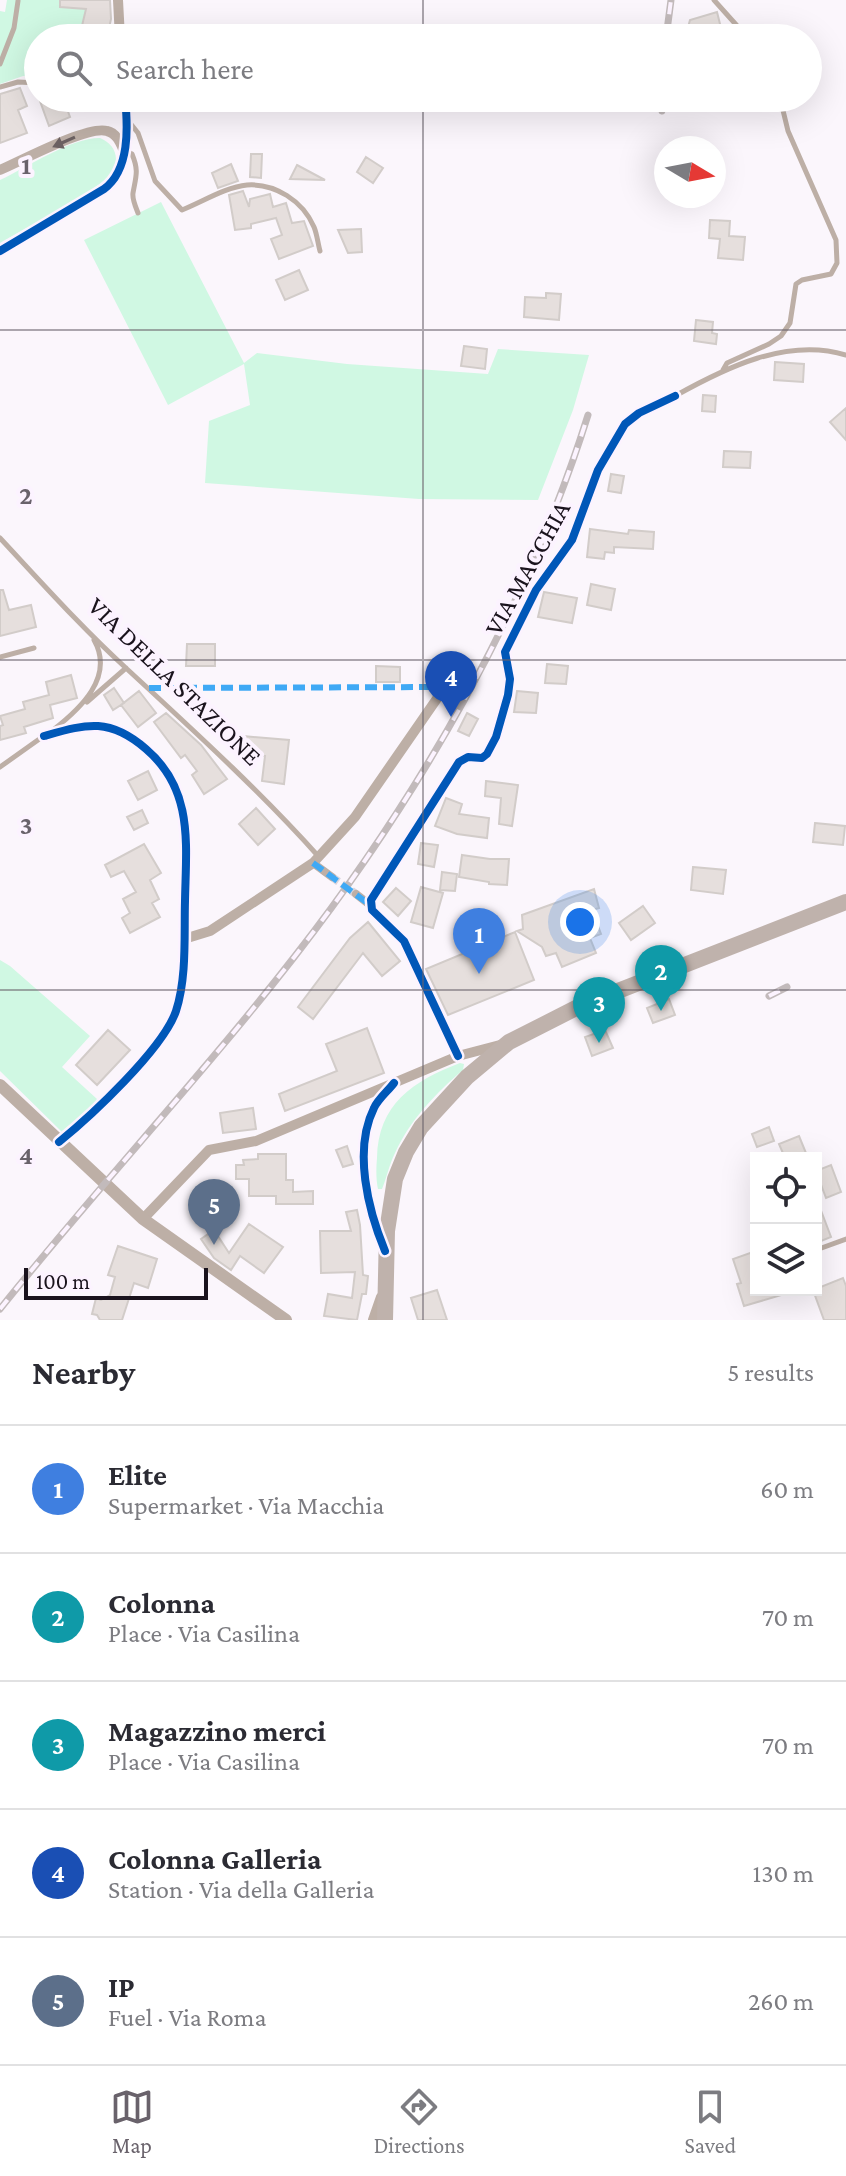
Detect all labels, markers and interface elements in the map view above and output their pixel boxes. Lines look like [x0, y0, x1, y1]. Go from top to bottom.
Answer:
search box [24, 24, 822, 112]
icon: search [52, 46, 96, 90]
text: Search here [116, 52, 254, 85]
one-way arrow [52, 135, 76, 148]
north arrow [654, 136, 726, 208]
text: 1 [21, 151, 31, 180]
text: 2 [19, 481, 33, 510]
street label: VIA MACCHIA [479, 496, 576, 640]
street label: VIA DELLA STAZIONE [82, 591, 267, 771]
pin: 4 [425, 651, 477, 717]
text: 3 [20, 811, 32, 840]
your location [560, 902, 600, 942]
pin: 1 [453, 908, 505, 974]
pin: 2 [635, 945, 687, 1011]
pin: 3 [573, 977, 625, 1043]
text: 4 [19, 1141, 33, 1170]
map controls [750, 1152, 822, 1296]
button: locate [750, 1152, 822, 1224]
pin: 5 [188, 1179, 240, 1245]
button: layers [750, 1224, 822, 1296]
scale bar [24, 1264, 208, 1300]
text: 100 m [36, 1269, 90, 1294]
text: Nearby [32, 1354, 135, 1391]
text: 5 results [727, 1358, 814, 1387]
text: Elite [108, 1458, 167, 1491]
text: 1 [53, 1475, 63, 1504]
text: 60 m [760, 1475, 814, 1504]
text: Supermarket · Via Macchia [108, 1491, 384, 1520]
text: Colonna [108, 1586, 215, 1619]
text: 2 [51, 1603, 65, 1632]
text: 70 m [762, 1603, 814, 1632]
text: Place · Via Casilina [108, 1619, 300, 1648]
text: Magazzino merci [108, 1714, 326, 1747]
text: 3 [52, 1731, 64, 1760]
text: 70 m [762, 1731, 814, 1760]
text: Place · Via Casilina [108, 1747, 300, 1776]
text: Colonna Galleria [108, 1842, 322, 1875]
text: 4 [51, 1859, 65, 1888]
text: 130 m [753, 1859, 814, 1888]
text: Station · Via della Galleria [108, 1875, 374, 1904]
text: IP [108, 1970, 135, 2003]
text: 5 [52, 1987, 64, 2016]
text: 260 m [748, 1987, 814, 2016]
text: Fuel · Via Roma [108, 2003, 267, 2032]
tab: Map [110, 2085, 154, 2158]
tab: Directions [374, 2085, 465, 2158]
tab: Saved [685, 2085, 736, 2158]

